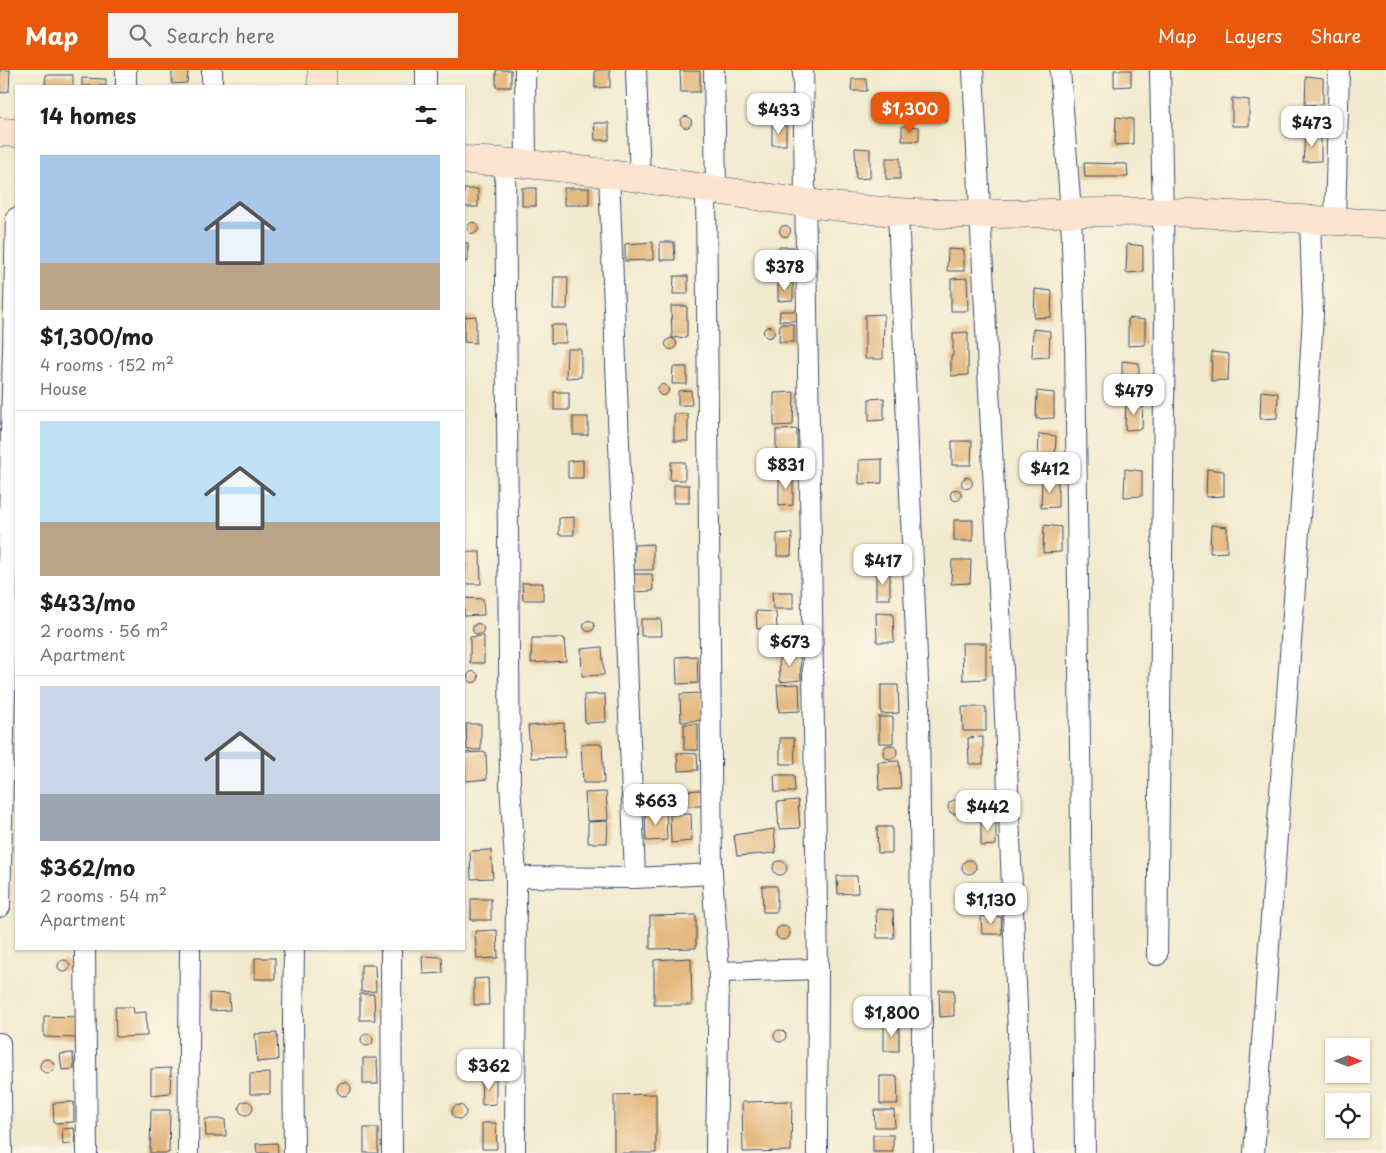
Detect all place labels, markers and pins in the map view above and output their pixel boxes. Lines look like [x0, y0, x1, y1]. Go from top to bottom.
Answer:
pin: $433 [749, 92, 809, 135]
pin: $1,300 [869, 92, 951, 134]
pin: $473 [1282, 106, 1342, 148]
pin: $378 [755, 250, 815, 292]
pin: $479 [1104, 374, 1164, 416]
pin: $831 [756, 448, 816, 490]
pin: $412 [1020, 452, 1080, 494]
pin: $417 [853, 544, 913, 586]
pin: $673 [760, 624, 820, 667]
pin: $663 [626, 784, 686, 826]
pin: $442 [958, 790, 1018, 832]
pin: $1,130 [950, 882, 1032, 925]
pin: $1,800 [851, 996, 933, 1038]
pin: $362 [459, 1048, 519, 1091]

